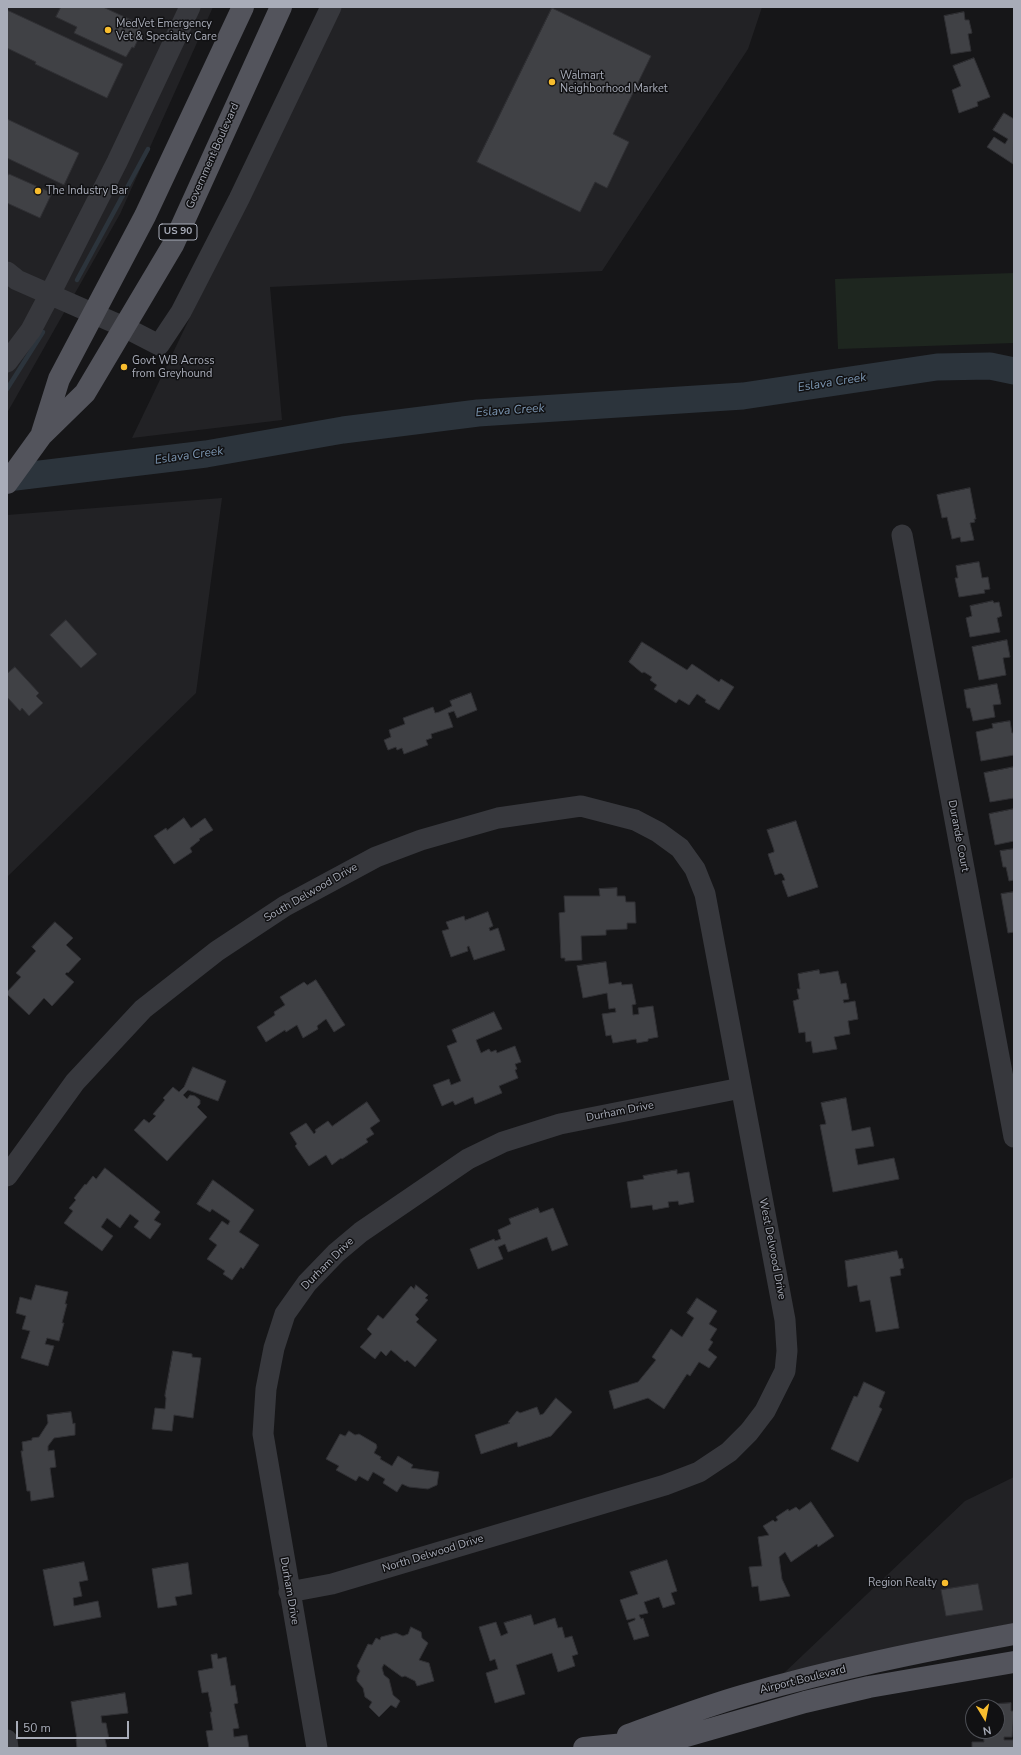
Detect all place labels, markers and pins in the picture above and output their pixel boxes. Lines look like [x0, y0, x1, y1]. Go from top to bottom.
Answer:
place label: MedVet Emergency Vet & Specialty Care [116, 17, 217, 43]
marker: MedVet Emergency Vet & Specialty Care [103, 25, 113, 35]
place label: Walmart Neighborhood Market [560, 69, 668, 95]
marker: Walmart Neighborhood Market [547, 77, 557, 87]
place label: The Industry Bar [46, 184, 128, 198]
marker: The Industry Bar [33, 186, 43, 196]
place label: Govt WB Across from Greyhound [132, 354, 214, 380]
marker: Govt WB Across from Greyhound [119, 362, 129, 372]
place label: Region Realty [868, 1576, 937, 1590]
marker: Region Realty [940, 1578, 950, 1588]

